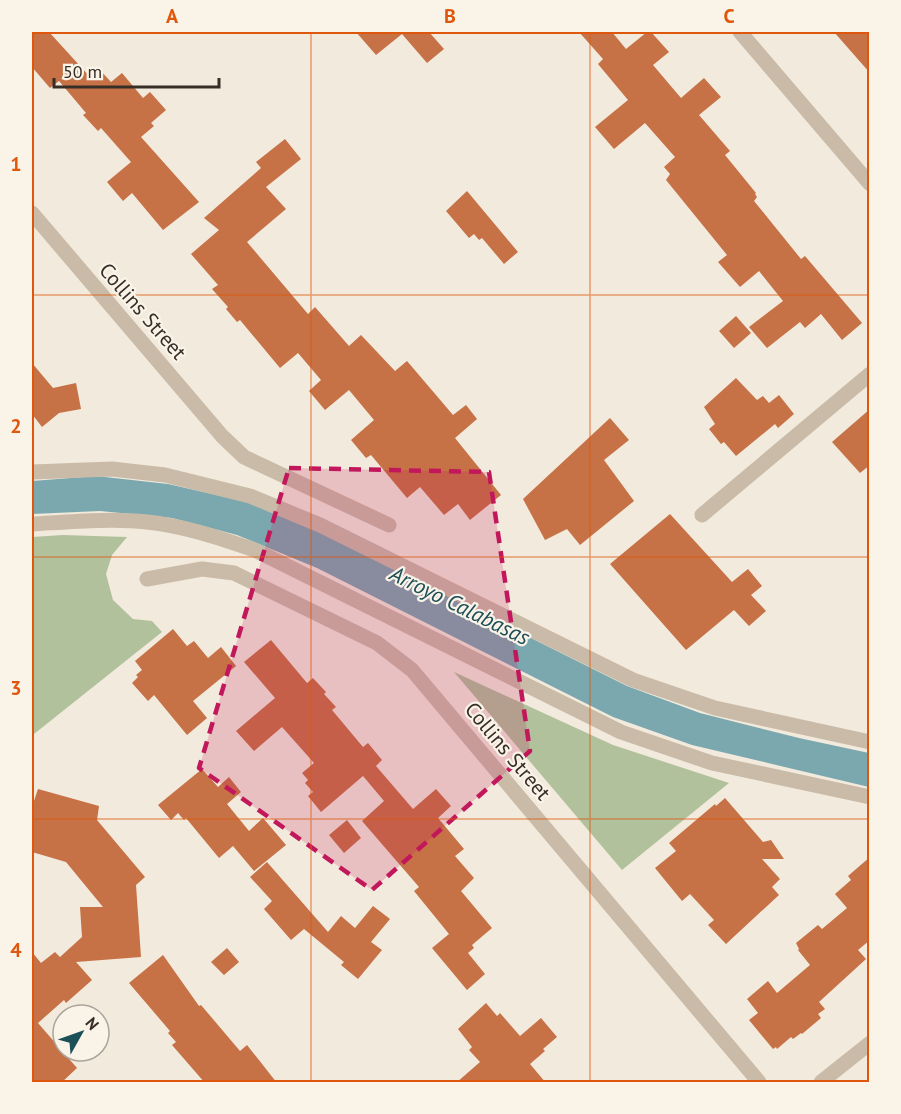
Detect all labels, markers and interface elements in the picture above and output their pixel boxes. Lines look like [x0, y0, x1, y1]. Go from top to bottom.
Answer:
text: A [166, 3, 179, 29]
text: B [444, 3, 456, 29]
text: C [723, 3, 735, 29]
scale bar [54, 51, 219, 89]
text: 50 m [63, 60, 102, 83]
text: 1 [10, 151, 22, 177]
street label: Collins Street [93, 257, 193, 365]
text: 2 [10, 413, 22, 439]
water label: Arroyo Calabasas [385, 559, 535, 651]
text: 3 [10, 675, 22, 701]
street label: Collins Street [459, 696, 557, 806]
text: 4 [10, 937, 22, 963]
north arrow [51, 1003, 111, 1063]
text: N [81, 1013, 104, 1034]

